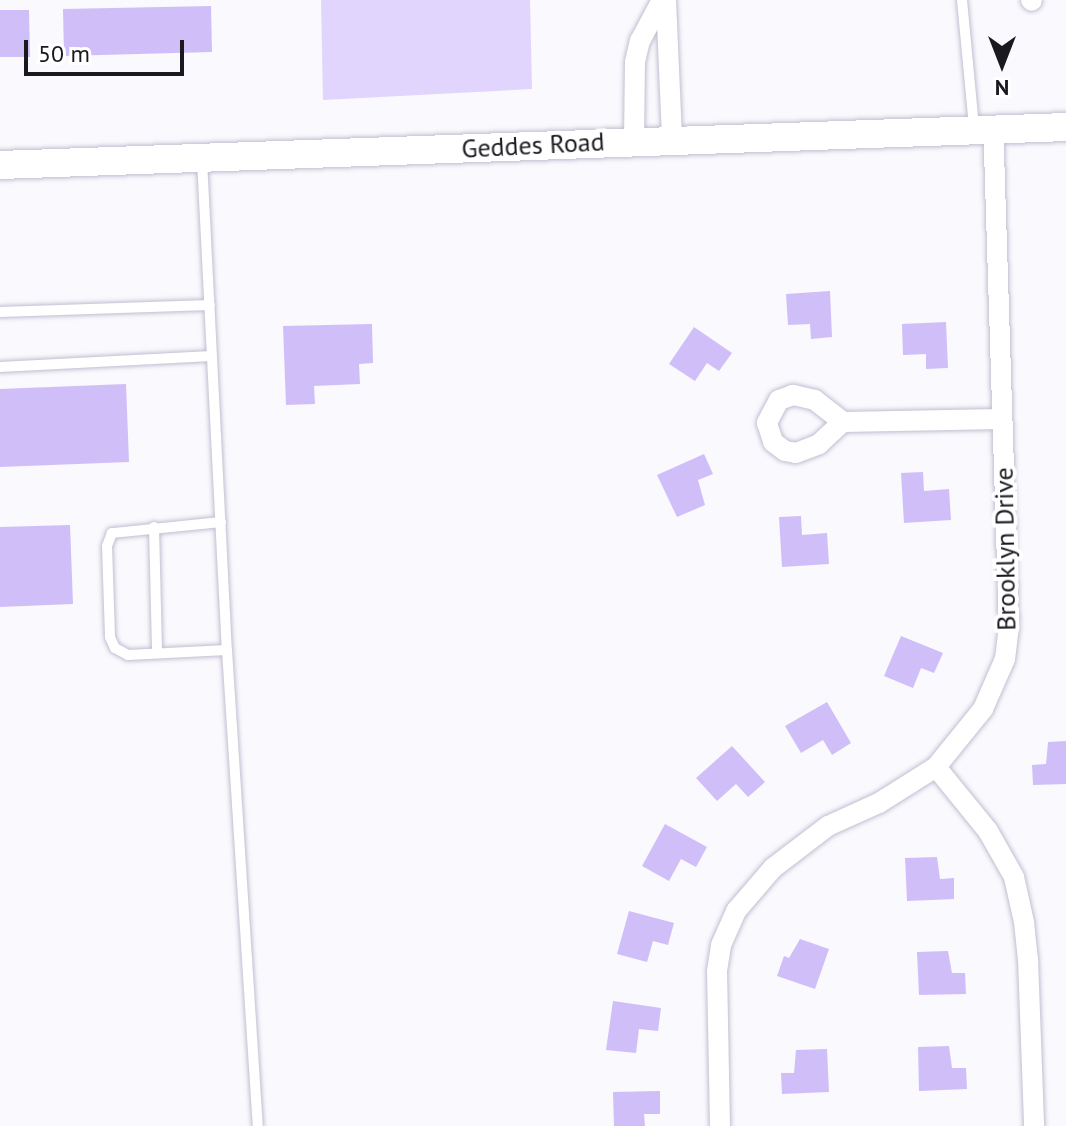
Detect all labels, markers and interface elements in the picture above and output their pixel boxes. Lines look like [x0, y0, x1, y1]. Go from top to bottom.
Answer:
scale bar [28, 24, 188, 74]
north arrow [962, 24, 1042, 104]
text: 50 m [38, 38, 90, 69]
text: N [995, 74, 1009, 102]
street label: Geddes Road [461, 126, 605, 164]
street label: Brooklyn Drive [988, 467, 1022, 631]

